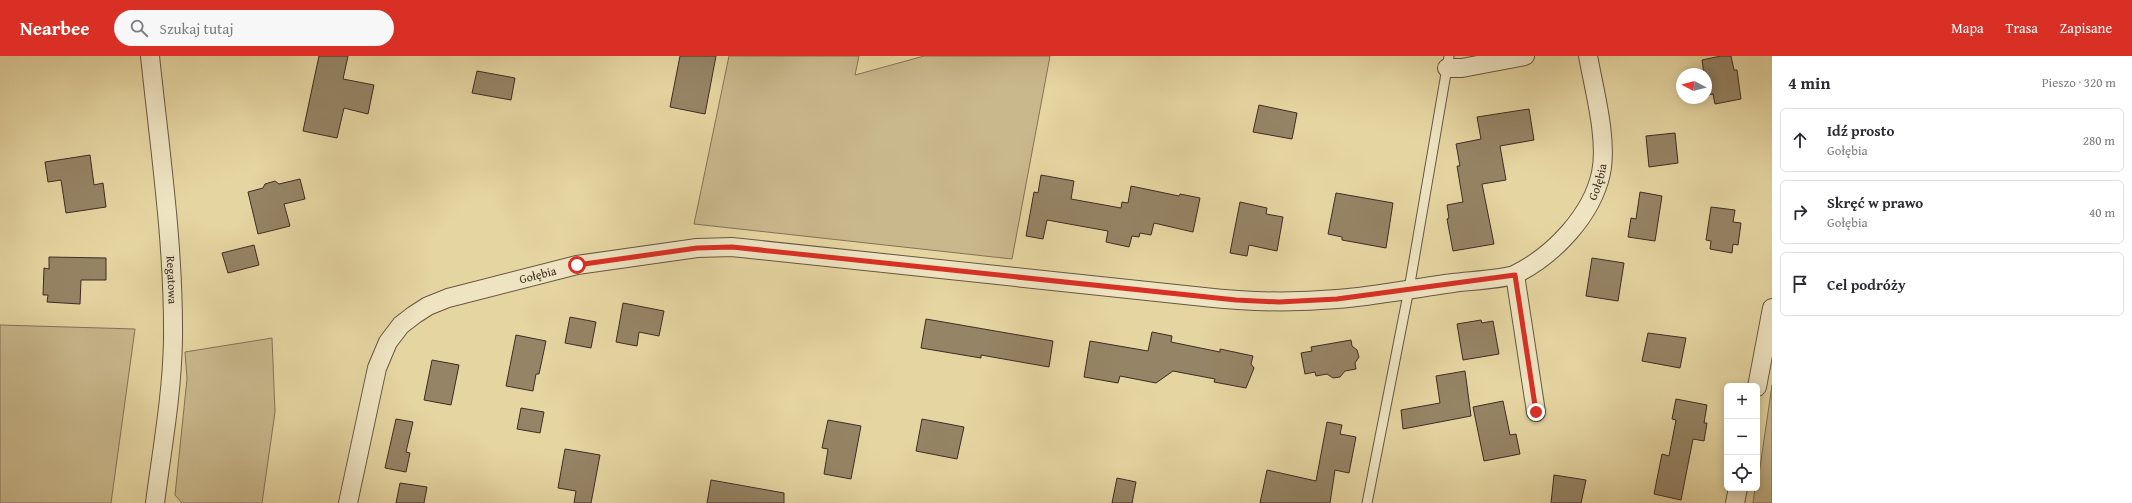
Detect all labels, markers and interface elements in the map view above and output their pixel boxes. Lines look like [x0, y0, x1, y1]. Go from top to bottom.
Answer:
search box [114, 10, 394, 46]
text: Nearbee [20, 14, 90, 42]
icon: search [128, 17, 150, 39]
text: Szukaj tutaj [160, 18, 233, 39]
text: Mapa [1951, 18, 1984, 38]
text: Trasa [2006, 18, 2038, 38]
text: Zapisane [2060, 18, 2112, 38]
north arrow [1676, 68, 1712, 104]
text: 4 min [1788, 70, 1830, 95]
text: Pieszo · 320 m [2042, 73, 2116, 92]
text: Idź prosto [1827, 120, 1894, 141]
icon: ahead [1789, 129, 1811, 151]
text: 280 m [2083, 131, 2115, 150]
text: Gołębia [1827, 141, 1868, 160]
street label: Gołębia [1583, 162, 1610, 203]
text: Skręć w prawo [1827, 192, 1923, 213]
icon: right [1789, 201, 1811, 223]
text: 40 m [2089, 203, 2115, 222]
text: Gołębia [1827, 213, 1868, 232]
street label: Regatowa [162, 255, 182, 305]
route start [568, 256, 586, 274]
street label: Gołębia [517, 262, 558, 287]
icon: arrive [1789, 273, 1811, 295]
text: Cel podróży [1827, 274, 1906, 295]
map controls [1724, 383, 1760, 491]
button: + [1724, 383, 1760, 419]
route end [1527, 403, 1545, 421]
button: − [1724, 419, 1760, 455]
button: locate [1724, 455, 1760, 491]

